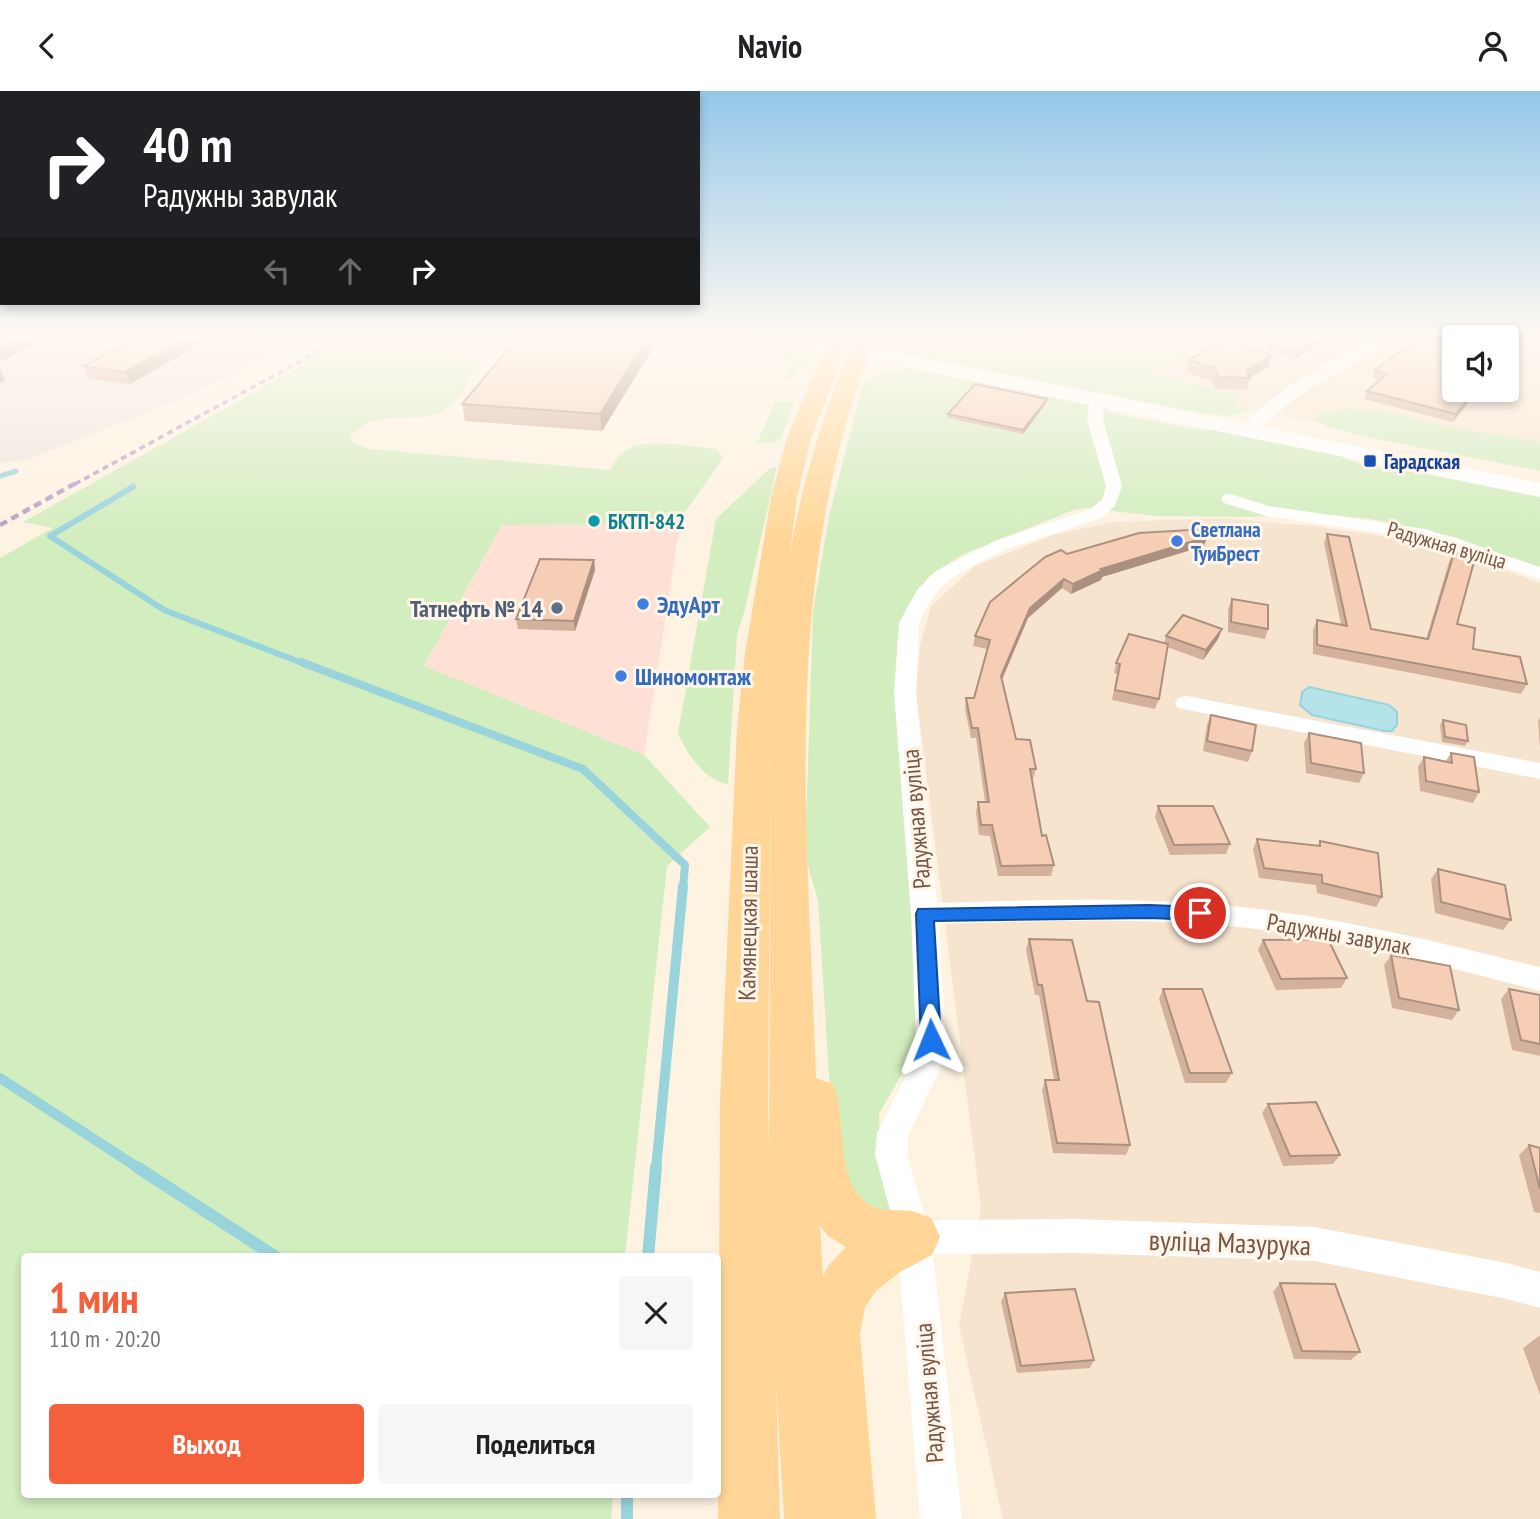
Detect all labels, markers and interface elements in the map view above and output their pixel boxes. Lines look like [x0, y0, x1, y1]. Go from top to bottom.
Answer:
text: Navio [738, 25, 802, 67]
icon: back [28, 27, 66, 65]
icon: person [1474, 27, 1512, 65]
text: 40 m [143, 112, 232, 176]
icon: right [28, 119, 119, 210]
text: Радужны завулак [143, 174, 337, 216]
icon: left [258, 252, 296, 290]
icon: ahead [331, 252, 369, 290]
icon: right [404, 252, 442, 290]
map controls [1442, 325, 1519, 402]
button: sound [1442, 325, 1519, 402]
place label: Гарадская [1384, 448, 1460, 475]
marker: Гарадская [1362, 453, 1378, 469]
place label: БКТП-842 [608, 508, 685, 535]
marker: БКТП-842 [586, 513, 602, 529]
street label: Радужная вуліца [1384, 515, 1510, 575]
place label: Светлана ТуиБрест [1191, 516, 1261, 567]
marker: Светлана ТуиБрест [1169, 533, 1185, 549]
place label: ЭдуАрт [657, 589, 720, 620]
place label: Татнефть № 14 [410, 593, 544, 624]
marker: ЭдуАрт [635, 596, 651, 612]
marker: Татнефть № 14 [549, 600, 565, 616]
place label: Шиномонтаж [635, 661, 752, 692]
marker: Шиномонтаж [613, 668, 629, 684]
street label: Радужная вуліца [894, 748, 938, 890]
street label: Камянецкая шаша [731, 845, 765, 1001]
pin [1170, 883, 1230, 943]
icon: arrive [1181, 894, 1219, 932]
street label: Радужны завулак [1265, 906, 1414, 962]
position arrow [894, 1003, 968, 1077]
street label: вуліца Мазурука [1148, 1221, 1312, 1263]
text: 1 мин [49, 1270, 139, 1325]
button: close [619, 1276, 693, 1350]
street label: Радужная вуліца [907, 1322, 951, 1464]
text: 110 m · 20:20 [49, 1324, 161, 1353]
button: Выход [49, 1404, 364, 1484]
button: Поделиться [378, 1404, 693, 1484]

